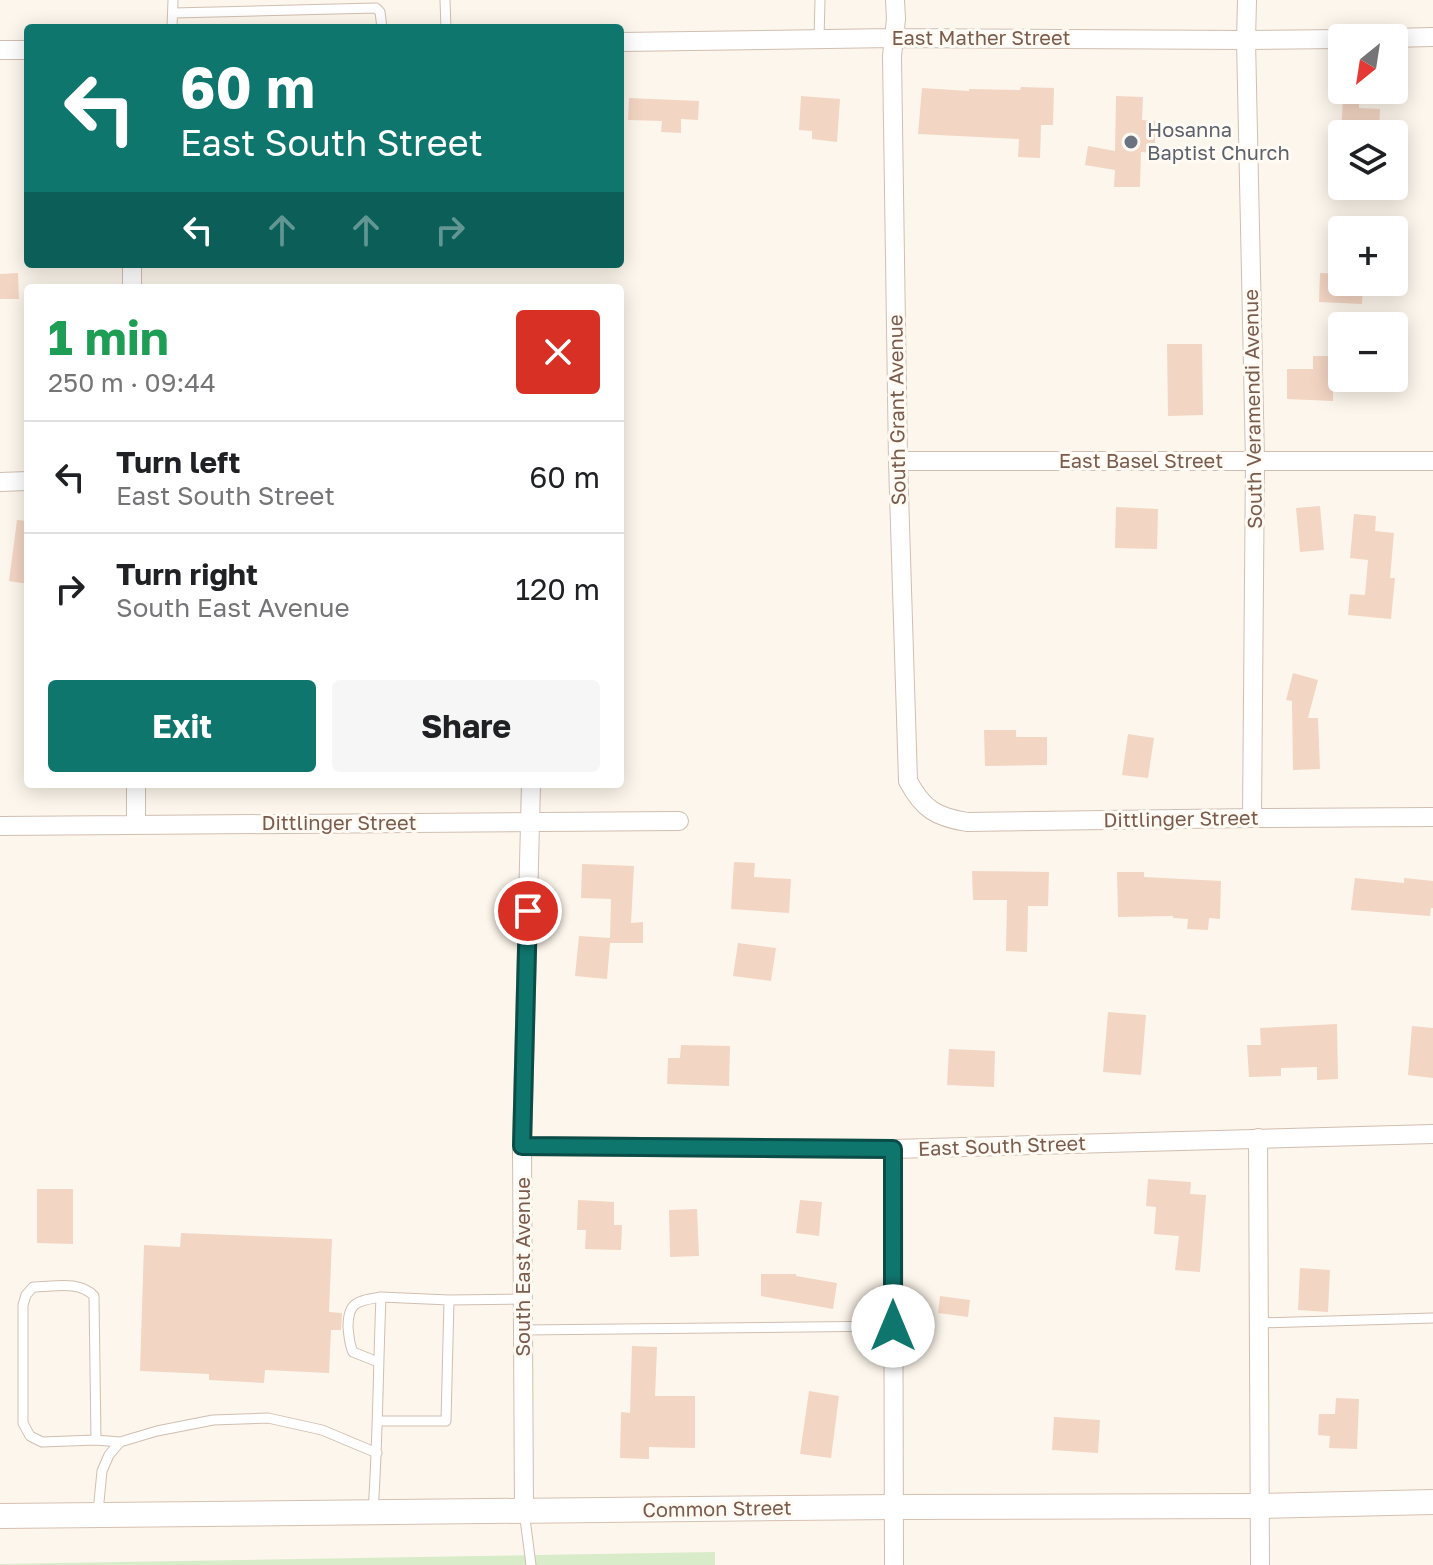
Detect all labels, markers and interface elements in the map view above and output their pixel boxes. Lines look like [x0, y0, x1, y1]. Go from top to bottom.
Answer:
north arrow [1328, 24, 1408, 104]
map controls [1328, 24, 1408, 392]
street label: East Mather Street [891, 25, 1071, 49]
text: 60 m [180, 53, 315, 120]
icon: left [48, 56, 152, 160]
place label: Hosanna Baptist Church [1147, 117, 1290, 164]
button: layers [1328, 120, 1408, 200]
text: East South Street [180, 121, 483, 164]
marker: Hosanna Baptist Church [1122, 133, 1140, 151]
icon: left [176, 208, 220, 252]
icon: ahead [260, 208, 304, 252]
icon: ahead [344, 208, 388, 252]
icon: right [428, 208, 472, 252]
button: + [1328, 216, 1408, 296]
street label: South Veramendi Avenue [1238, 289, 1266, 529]
text: 1 min [48, 308, 169, 366]
button: close [516, 310, 600, 394]
button: − [1328, 312, 1408, 392]
street label: South Grant Avenue [882, 314, 910, 506]
text: 250 m · 09:44 [48, 367, 216, 398]
text: Turn left [116, 444, 241, 480]
street label: East Basel Street [1059, 448, 1223, 472]
icon: left [48, 455, 92, 499]
text: 60 m [529, 459, 600, 495]
text: East South Street [116, 480, 335, 511]
text: Turn right [116, 556, 258, 592]
icon: right [48, 567, 92, 611]
text: 120 m [515, 571, 600, 607]
text: South East Avenue [116, 592, 350, 623]
button: Exit [48, 680, 316, 772]
button: Share [332, 680, 600, 772]
street label: Dittlinger Street [1103, 805, 1259, 831]
street label: Dittlinger Street [261, 810, 417, 834]
pin [494, 877, 562, 945]
icon: arrive [506, 889, 550, 933]
street label: East South Street [917, 1130, 1086, 1160]
street label: South East Avenue [510, 1177, 534, 1357]
position arrow [851, 1284, 935, 1368]
street label: Common Street [642, 1495, 792, 1521]

